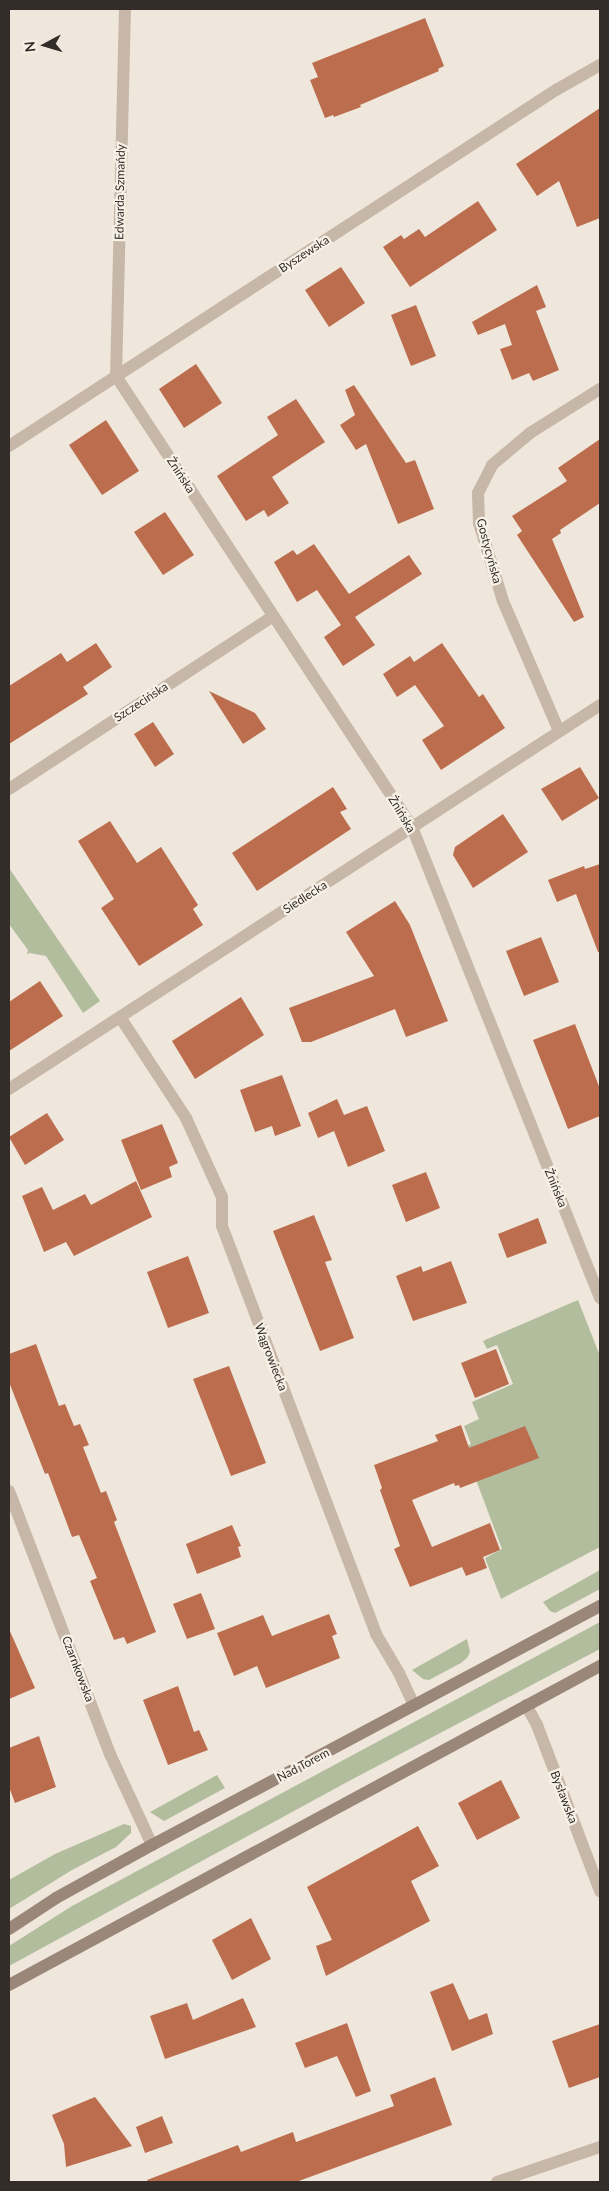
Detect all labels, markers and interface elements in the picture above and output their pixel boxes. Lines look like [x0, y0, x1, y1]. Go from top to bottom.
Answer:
north arrow [20, 20, 70, 70]
text: N [21, 40, 39, 53]
street label: Edwarda Szmańdy [112, 144, 128, 240]
street label: Byszewska [276, 232, 332, 276]
street label: Żnińska [164, 454, 198, 496]
street label: Gostycyńska [473, 517, 505, 585]
street label: Szczecińska [111, 679, 171, 725]
street label: Żnińska [385, 793, 419, 835]
street label: Siedlecka [280, 878, 330, 916]
street label: Żnińska [542, 1166, 570, 1210]
street label: Wągrowiecka [252, 1321, 290, 1393]
street label: Czarnkowska [59, 1634, 97, 1704]
street label: Nad Torem [274, 1745, 332, 1785]
street label: Bysławska [547, 1769, 581, 1825]

